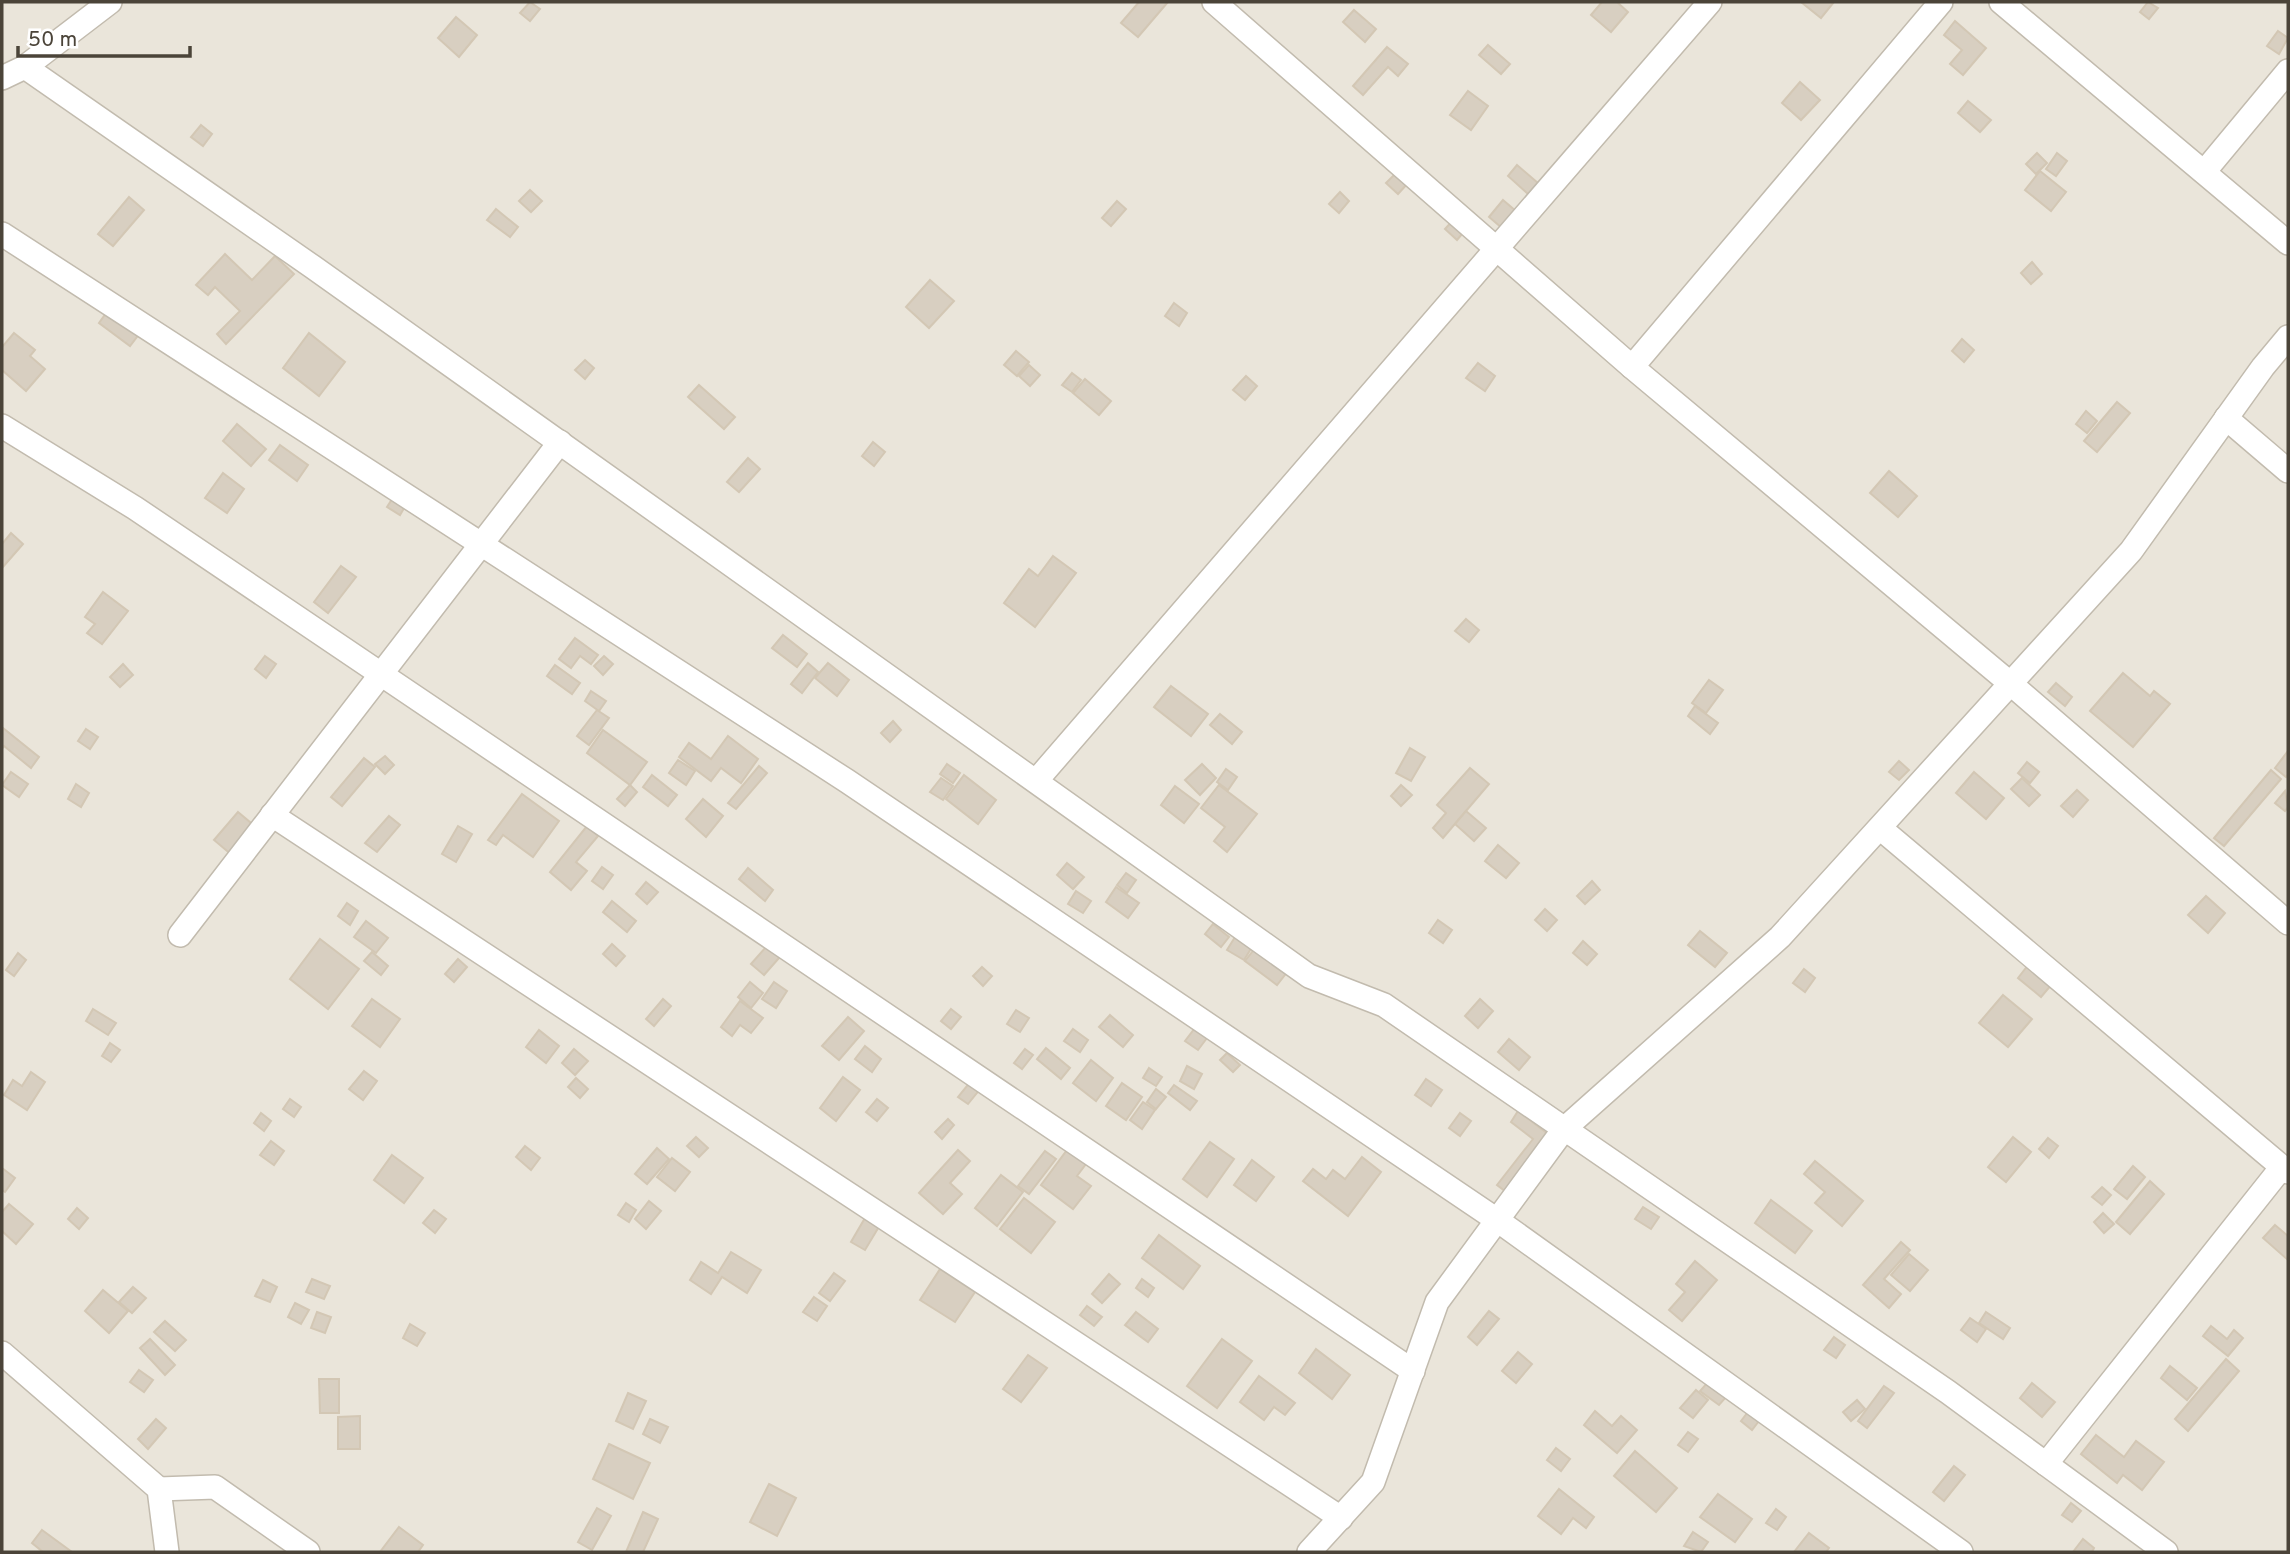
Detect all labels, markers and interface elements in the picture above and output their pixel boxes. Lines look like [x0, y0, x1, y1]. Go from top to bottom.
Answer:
scale bar [18, 14, 189, 58]
text: 50 m [28, 27, 77, 54]

